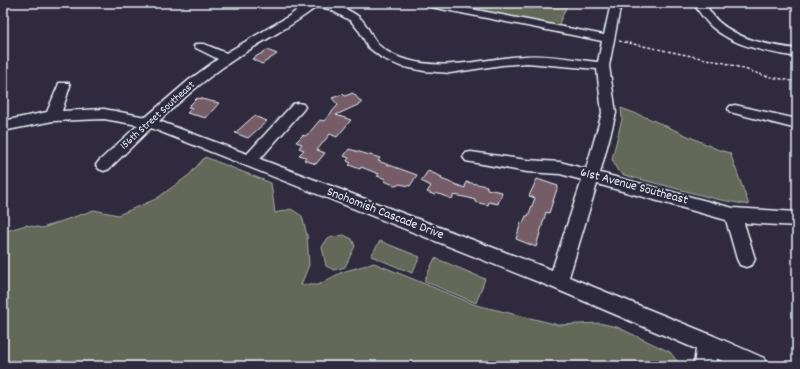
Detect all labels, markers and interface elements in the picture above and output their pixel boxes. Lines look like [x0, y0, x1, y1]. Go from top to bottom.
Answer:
street label: 156th Street Southeast [117, 78, 199, 154]
street label: 61st Avenue Southeast [578, 163, 690, 211]
street label: Snohomish Cascade Drive [324, 183, 447, 245]

